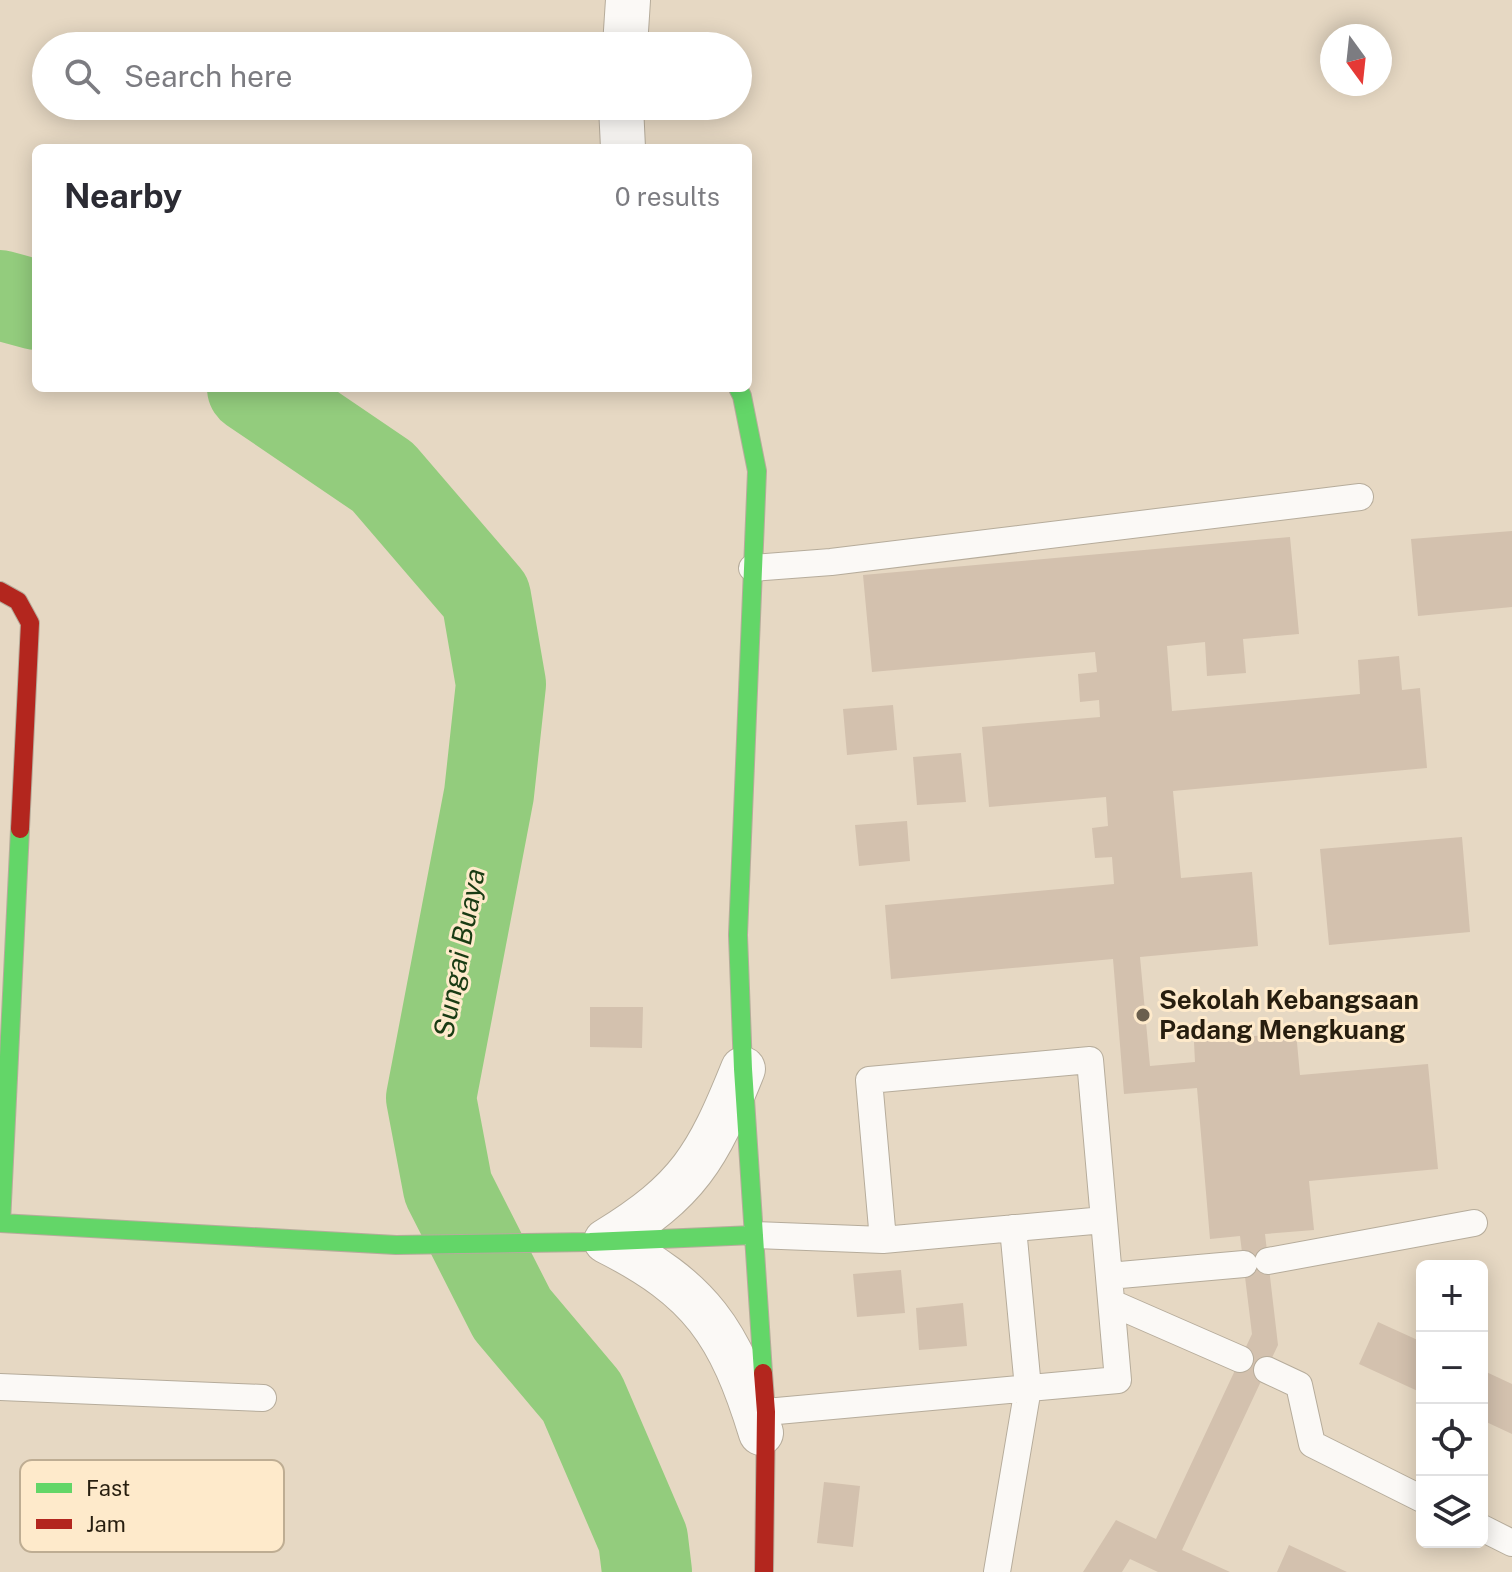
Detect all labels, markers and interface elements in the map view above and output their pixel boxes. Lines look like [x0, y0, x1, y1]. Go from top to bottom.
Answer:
north arrow [1320, 24, 1392, 96]
search box [32, 32, 752, 120]
icon: search [60, 54, 104, 98]
text: Search here [124, 58, 292, 94]
text: Nearby [64, 176, 182, 216]
text: 0 results [615, 181, 720, 212]
water label: Sungai Buaya [426, 865, 491, 1040]
place label: Sekolah Kebangsaan Padang Mengkuang [1159, 984, 1419, 1045]
marker: Sekolah Kebangsaan Padang Mengkuang [1134, 1006, 1152, 1024]
map controls [1416, 1260, 1488, 1548]
button: + [1416, 1260, 1488, 1332]
button: − [1416, 1332, 1488, 1404]
button: locate [1416, 1404, 1488, 1476]
legend [20, 1460, 284, 1552]
text: Fast [86, 1475, 130, 1501]
button: layers [1416, 1476, 1488, 1548]
text: Jam [86, 1511, 126, 1537]

